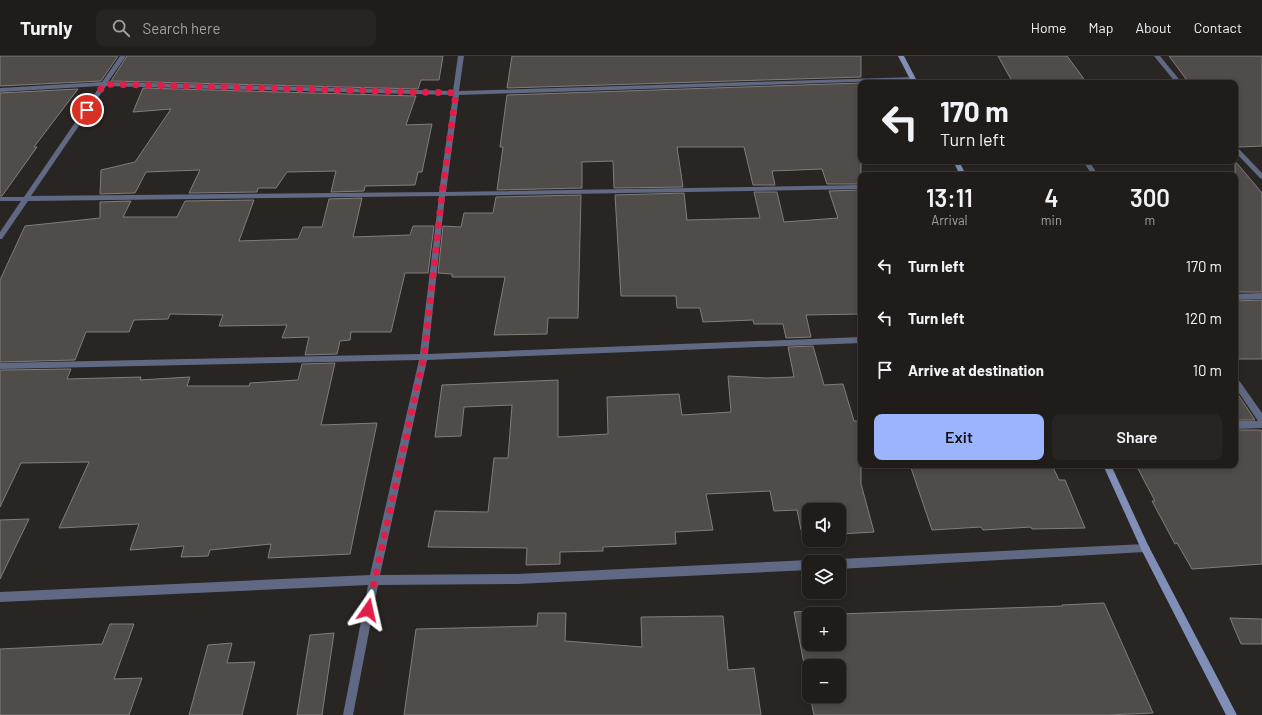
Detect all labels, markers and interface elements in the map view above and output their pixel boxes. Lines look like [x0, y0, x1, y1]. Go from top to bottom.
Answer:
search box [96, 10, 376, 46]
text: Turnly [20, 16, 72, 39]
icon: search [110, 17, 132, 39]
text: Search here [142, 19, 220, 37]
text: Home [1031, 19, 1067, 36]
text: Map [1089, 19, 1113, 36]
text: About [1135, 19, 1172, 36]
text: Contact [1194, 19, 1242, 36]
pin [70, 93, 104, 127]
text: 170 m [940, 94, 1009, 128]
icon: left [874, 96, 926, 148]
icon: arrive [76, 99, 98, 121]
text: Turn left [940, 128, 1006, 150]
text: 13:11 [926, 183, 973, 212]
text: 4 [1044, 183, 1058, 212]
text: 300 [1130, 183, 1170, 212]
text: Arrival [931, 212, 968, 228]
text: min [1041, 212, 1062, 228]
text: m [1145, 212, 1155, 228]
icon: left [874, 255, 896, 277]
text: Turn left [908, 257, 964, 275]
text: 170 m [1186, 257, 1222, 275]
icon: left [874, 307, 896, 329]
text: Turn left [908, 309, 964, 327]
text: 120 m [1185, 309, 1222, 327]
icon: arrive [874, 359, 896, 381]
text: Arrive at destination [908, 361, 1044, 379]
text: 10 m [1193, 361, 1222, 379]
button: Exit [874, 414, 1044, 460]
button: Share [1052, 414, 1222, 460]
map controls [802, 503, 846, 703]
button: sound [802, 503, 846, 547]
button: layers [802, 555, 846, 599]
position arrow [347, 589, 389, 631]
button: + [802, 607, 846, 651]
button: − [802, 659, 846, 703]

